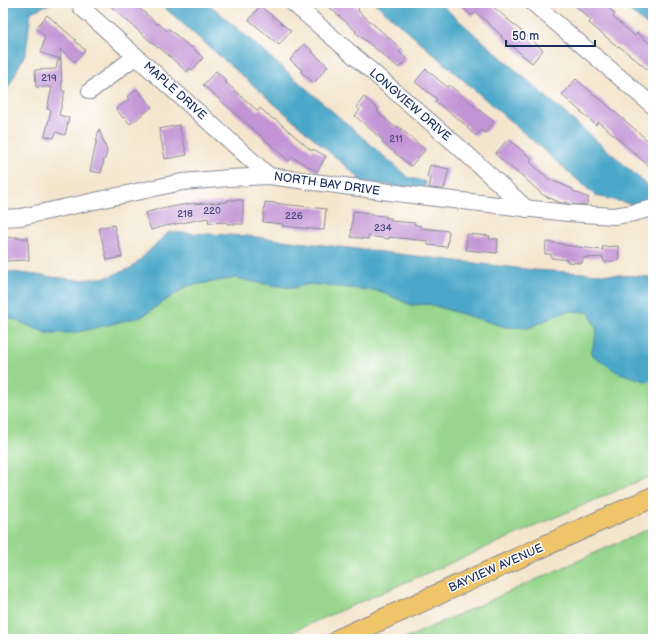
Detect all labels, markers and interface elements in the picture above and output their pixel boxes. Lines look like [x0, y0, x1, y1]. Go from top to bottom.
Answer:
scale bar [506, 22, 595, 48]
text: 50 m [512, 29, 539, 44]
street label: MAPLE DRIVE [140, 59, 210, 123]
street label: LONGVIEW DRIVE [366, 65, 454, 145]
house number: 219 [41, 72, 57, 84]
house number: 211 [389, 133, 403, 145]
street label: NORTH BAY DRIVE [273, 169, 381, 199]
house number: 220 [203, 205, 221, 217]
house number: 218 [177, 208, 193, 220]
house number: 226 [285, 210, 303, 222]
house number: 234 [374, 222, 392, 234]
street label: BAYVIEW AVENUE [446, 540, 546, 596]

